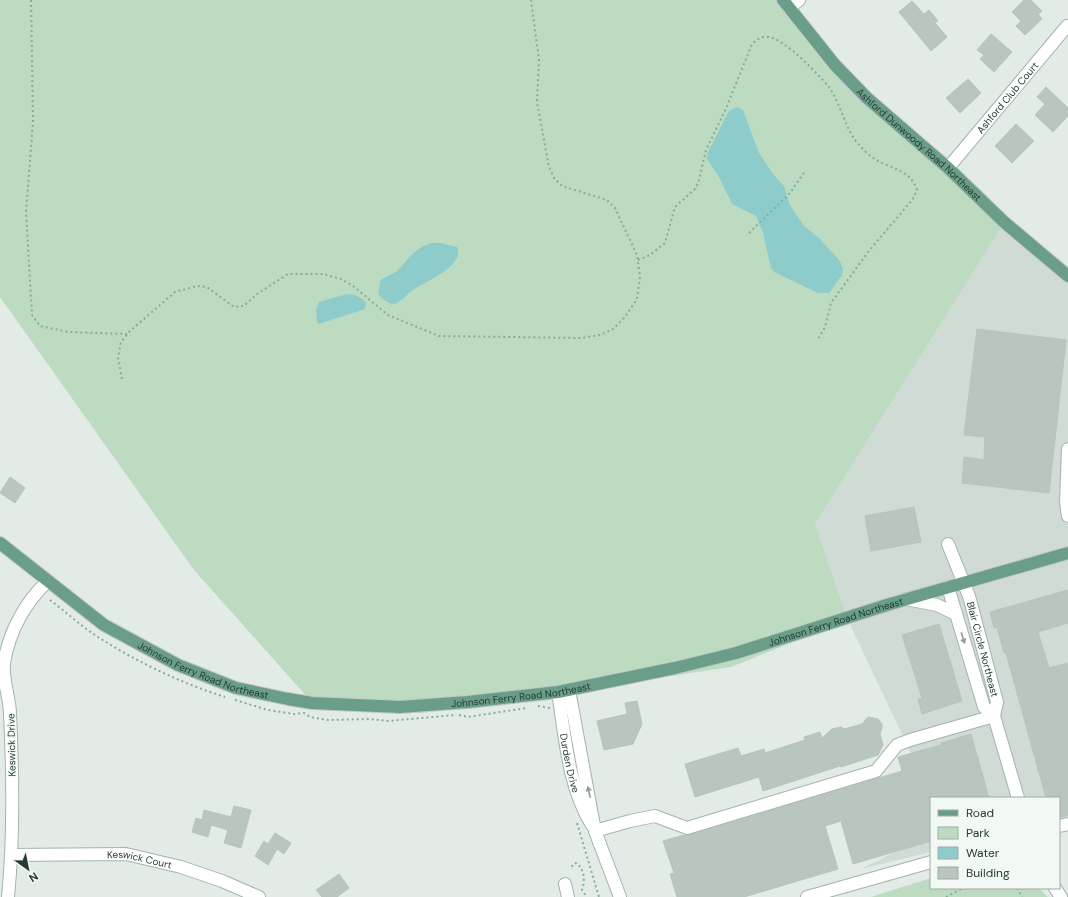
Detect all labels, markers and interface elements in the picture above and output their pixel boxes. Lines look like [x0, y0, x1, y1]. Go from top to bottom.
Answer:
street label: Ashford Club Court [974, 59, 1041, 136]
street label: Ashford Dunwoody Road Northeast [854, 85, 984, 204]
street label: Johnson Ferry Road Northeast [767, 595, 905, 649]
street label: Blair Circle Northeast [964, 600, 1001, 698]
one-way arrow [960, 632, 966, 644]
street label: Johnson Ferry Road Northeast [135, 638, 270, 702]
street label: Johnson Ferry Road Northeast [451, 679, 592, 710]
street label: Keswick Drive [4, 713, 19, 777]
street label: Durden Drive [557, 733, 583, 795]
one-way arrow [585, 786, 591, 798]
legend [930, 797, 1060, 889]
text: Road [966, 805, 994, 821]
text: Park [966, 825, 990, 841]
text: Water [966, 845, 1000, 861]
street label: Keswick Court [107, 847, 173, 872]
north arrow [8, 849, 48, 889]
text: Building [966, 865, 1010, 881]
text: N [26, 869, 41, 885]

